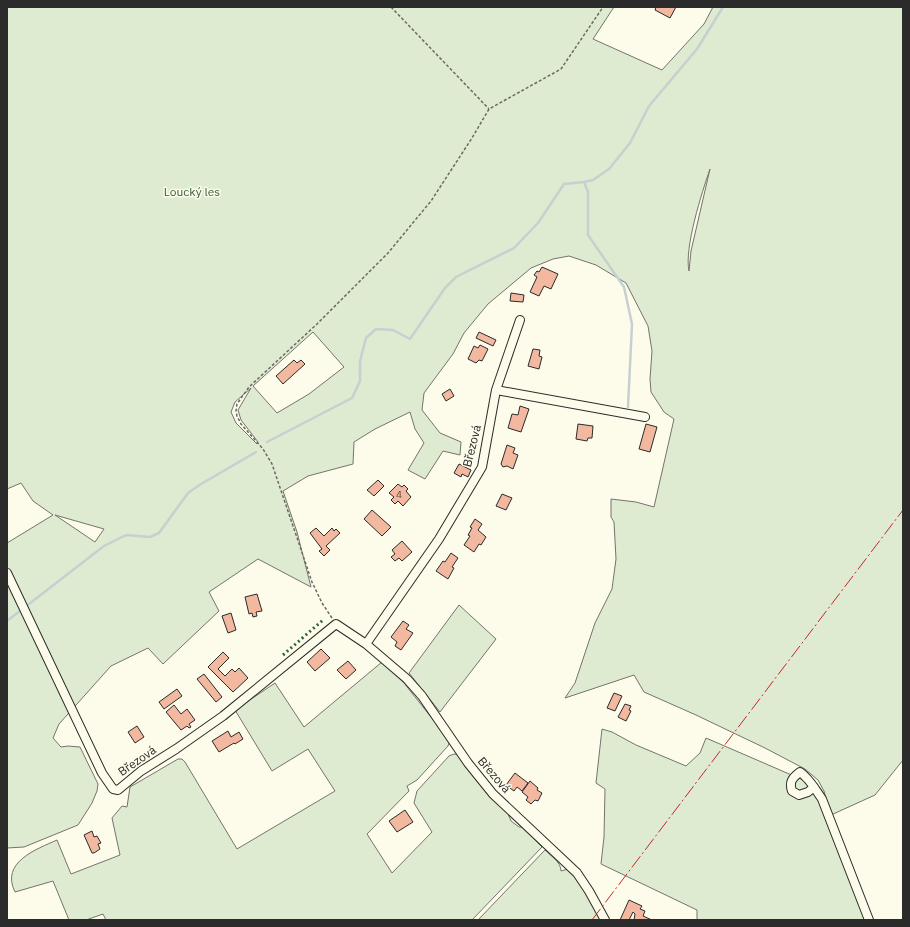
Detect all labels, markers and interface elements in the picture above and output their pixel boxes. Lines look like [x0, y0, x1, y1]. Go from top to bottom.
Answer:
park label: Loucký les [164, 184, 220, 199]
street label: Březová [459, 423, 484, 469]
house number: 4 [396, 488, 402, 501]
street label: Březová [115, 742, 159, 779]
street label: Březová [475, 754, 515, 796]

